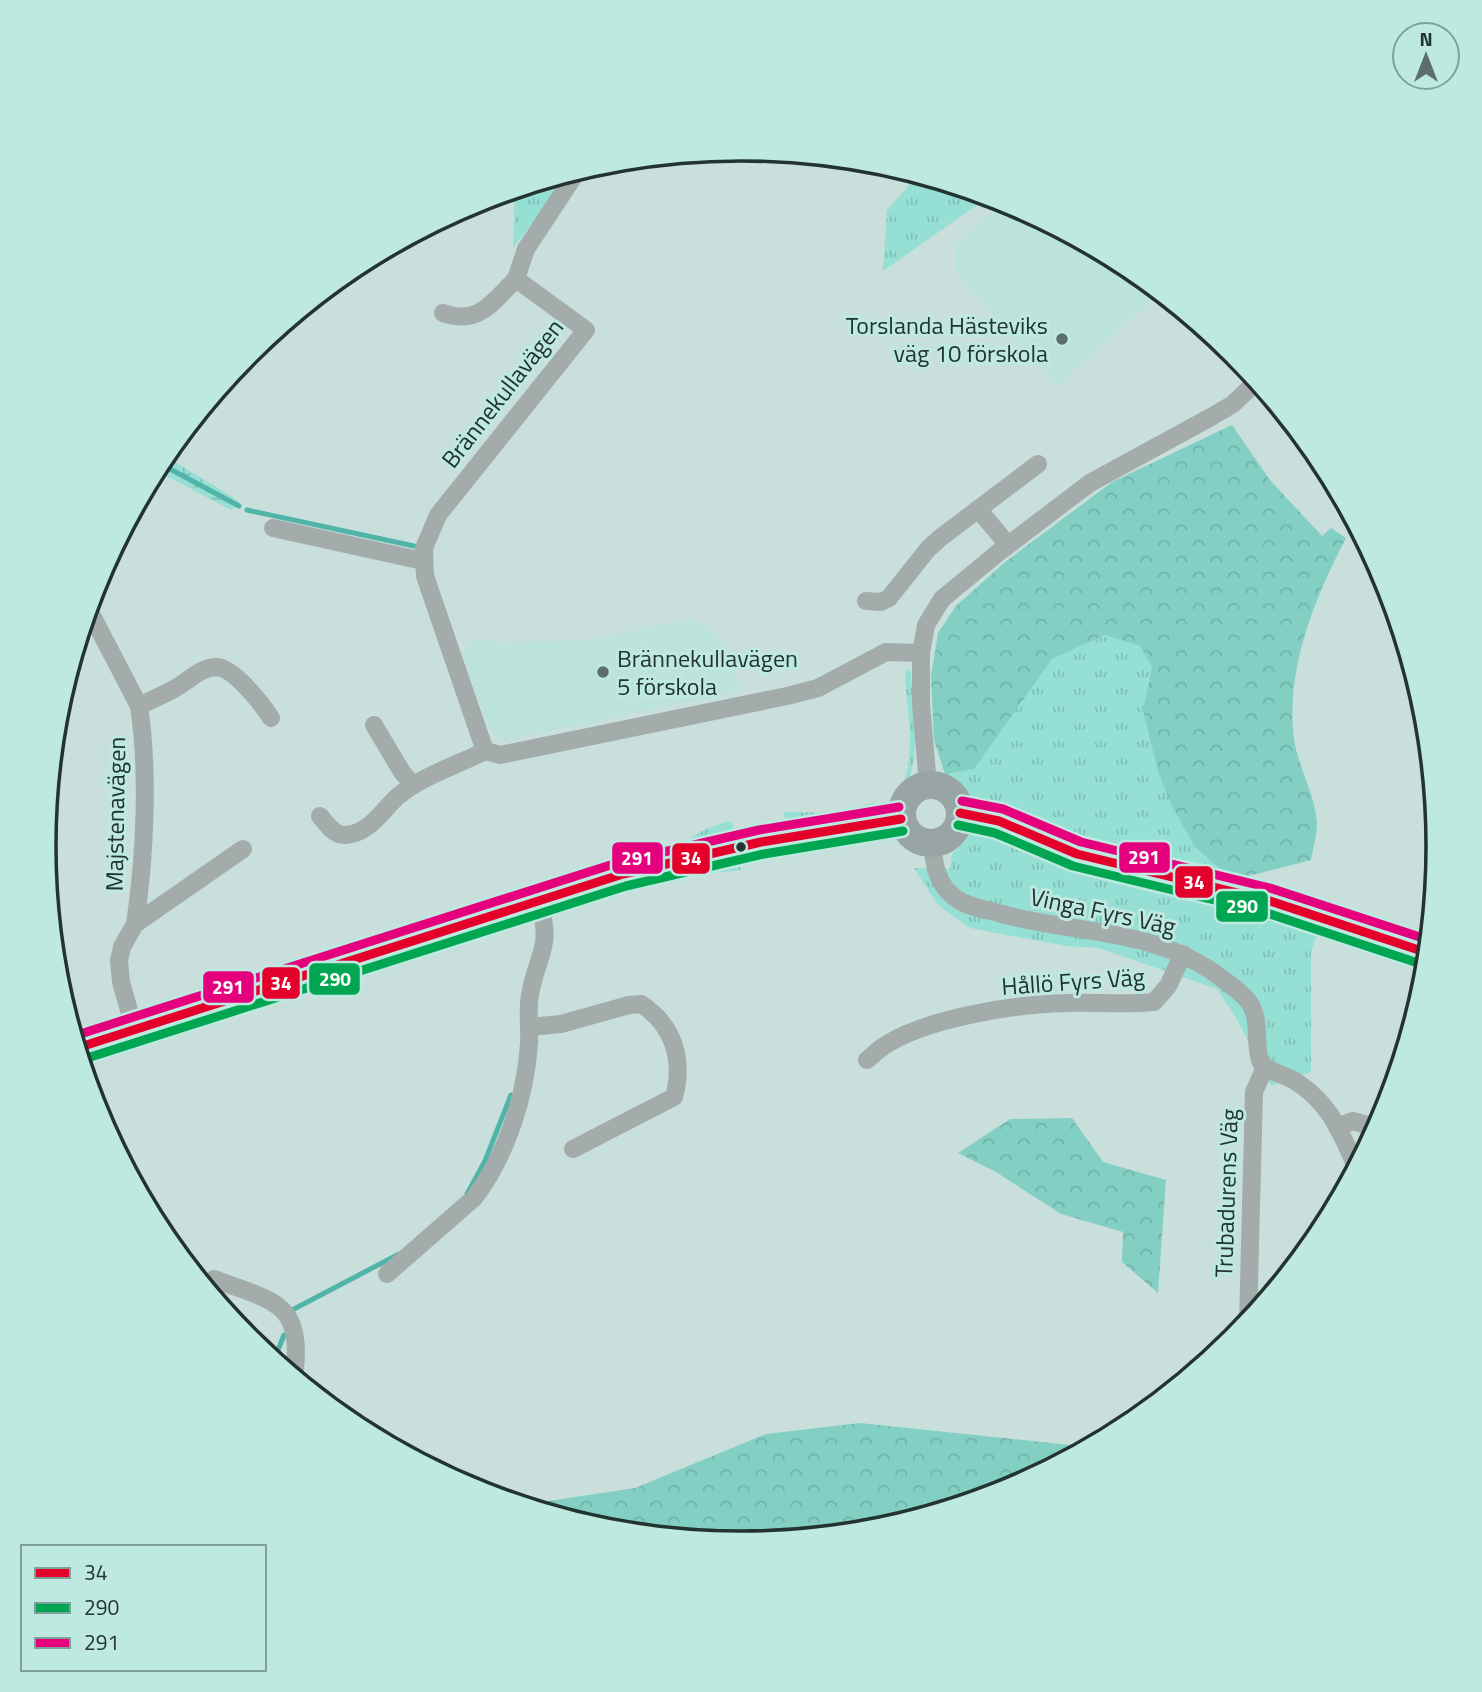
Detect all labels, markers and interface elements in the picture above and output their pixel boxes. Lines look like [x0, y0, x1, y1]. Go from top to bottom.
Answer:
north arrow [1391, 21, 1461, 91]
text: N [1419, 24, 1433, 53]
place label: Torslanda Hästeviks väg 10 förskola [846, 307, 1048, 371]
street label: Brännekullavägen [432, 311, 572, 475]
marker: Torslanda Hästeviks väg 10 förskola [1054, 331, 1070, 347]
place label: Brännekullavägen 5 förskola [617, 640, 798, 704]
marker: Brännekullavägen 5 förskola [595, 664, 611, 680]
street label: Majstenavägen [96, 736, 134, 892]
unlabelled marker [734, 840, 748, 854]
line badge: 291 [611, 841, 664, 875]
line badge: 291 [1118, 841, 1171, 874]
line badge: 34 [671, 842, 711, 875]
text: 291 [1128, 842, 1160, 871]
text: 291 [621, 843, 653, 872]
text: 34 [680, 843, 702, 872]
line badge: 34 [1174, 865, 1214, 899]
text: 34 [1183, 867, 1205, 896]
street label: Vinga Fyrs Väg [1027, 878, 1179, 944]
line badge: 290 [1215, 890, 1269, 923]
text: 290 [1226, 891, 1258, 920]
street label: Hållö Fyrs Väg [1000, 958, 1146, 1004]
line badge: 290 [308, 962, 361, 996]
text: 290 [319, 964, 351, 993]
line badge: 34 [261, 966, 301, 1000]
text: 34 [270, 968, 292, 997]
line badge: 291 [202, 970, 255, 1004]
text: 291 [212, 972, 244, 1001]
street label: Trubadurens Väg [1205, 1108, 1247, 1278]
legend [21, 1545, 266, 1671]
text: 34 [84, 1556, 108, 1588]
text: 290 [84, 1591, 119, 1623]
text: 291 [84, 1626, 119, 1658]

